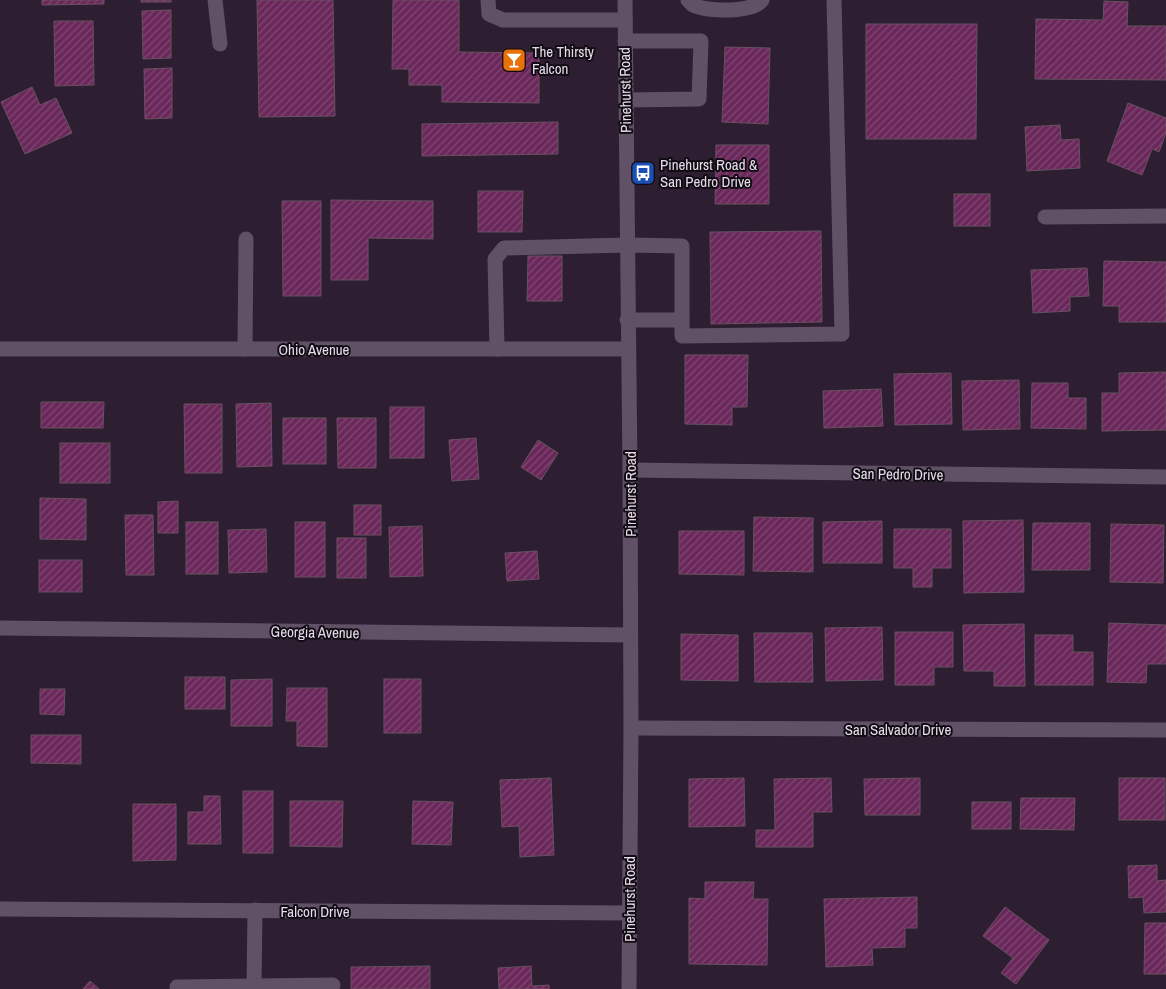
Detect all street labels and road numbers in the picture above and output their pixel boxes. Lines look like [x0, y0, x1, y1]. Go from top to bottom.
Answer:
street label: Pinehurst Road [614, 47, 636, 133]
street label: Ohio Avenue [279, 339, 350, 360]
street label: Pinehurst Road [620, 451, 641, 537]
street label: San Pedro Drive [852, 463, 944, 485]
street label: Georgia Avenue [270, 621, 360, 643]
street label: San Salvador Drive [845, 719, 951, 740]
street label: Pinehurst Road [619, 856, 640, 942]
street label: Falcon Drive [280, 901, 350, 922]

